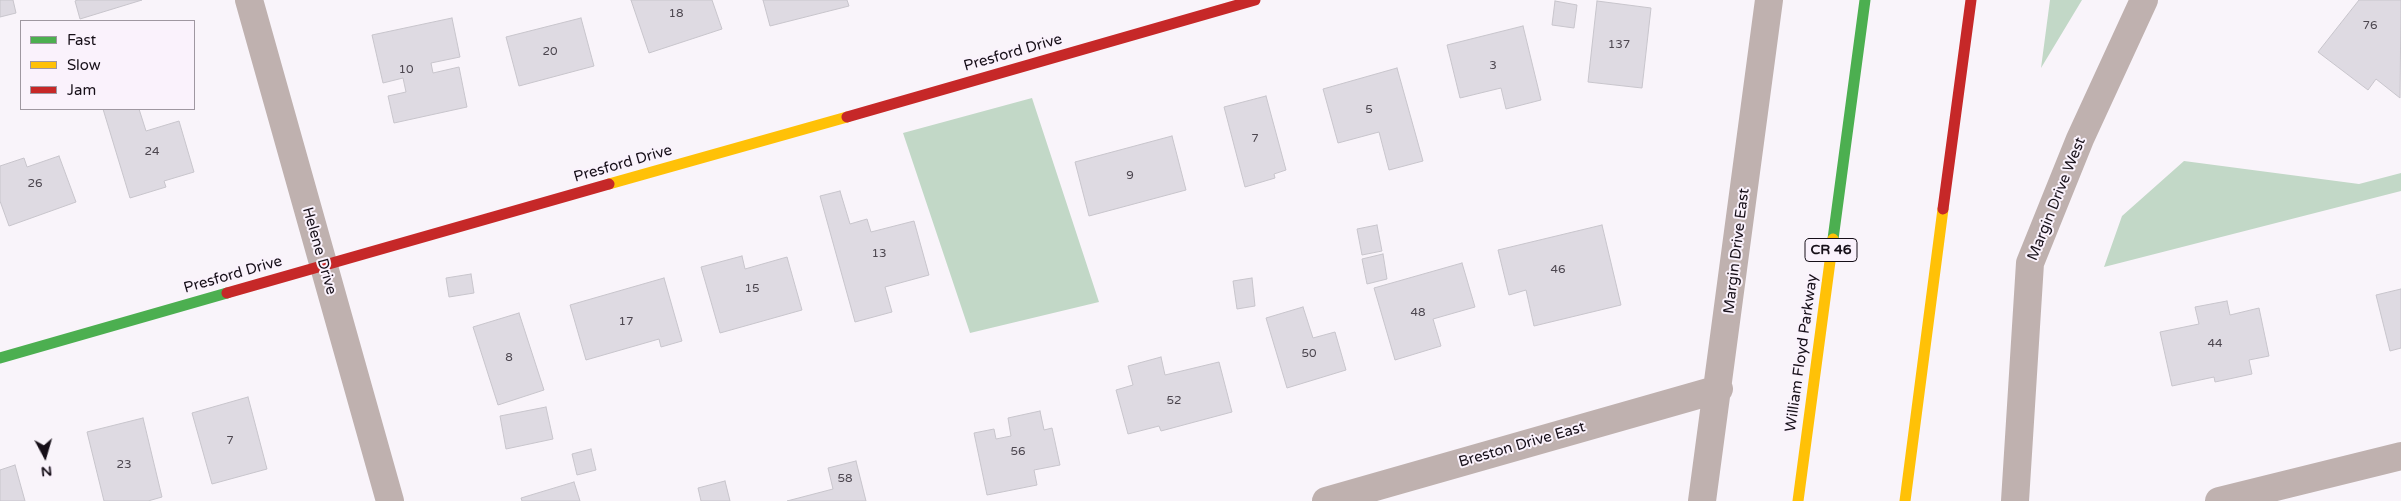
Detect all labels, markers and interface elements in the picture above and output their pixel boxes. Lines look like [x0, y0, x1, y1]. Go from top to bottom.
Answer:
house number: 18 [668, 7, 684, 21]
house number: 76 [2362, 19, 2378, 33]
legend [20, 20, 195, 110]
street label: Presford Drive [962, 30, 1064, 76]
text: Fast [67, 31, 96, 49]
house number: 137 [1608, 38, 1630, 52]
house number: 20 [542, 45, 558, 59]
text: Slow [67, 56, 101, 74]
house number: 3 [1489, 59, 1497, 73]
house number: 10 [398, 63, 414, 77]
text: Jam [67, 81, 96, 99]
house number: 5 [1365, 103, 1373, 117]
house number: 7 [1251, 132, 1259, 146]
street label: Margin Drive West [2024, 135, 2090, 263]
street label: Presford Drive [572, 141, 674, 187]
house number: 24 [144, 145, 160, 159]
house number: 9 [1126, 169, 1134, 183]
house number: 26 [27, 177, 43, 191]
street label: Margin Drive East [1720, 187, 1754, 315]
street label: Helene Drive [298, 205, 340, 297]
road number: CR 46 [1805, 238, 1857, 262]
house number: 13 [871, 247, 887, 261]
street label: Presford Drive [182, 252, 284, 298]
house number: 46 [1550, 263, 1566, 277]
street label: William Floyd Parkway [1782, 273, 1822, 433]
house number: 15 [744, 282, 760, 296]
house number: 48 [1410, 306, 1426, 320]
house number: 17 [618, 315, 634, 329]
house number: 44 [2207, 337, 2223, 351]
house number: 50 [1301, 347, 1317, 361]
house number: 8 [505, 351, 513, 365]
house number: 52 [1166, 394, 1182, 408]
street label: Breston Drive East [1457, 418, 1587, 472]
north arrow [20, 431, 70, 481]
house number: 7 [226, 434, 234, 448]
house number: 56 [1010, 445, 1026, 459]
house number: 23 [116, 458, 132, 472]
text: N [40, 462, 53, 480]
house number: 58 [837, 472, 853, 486]

